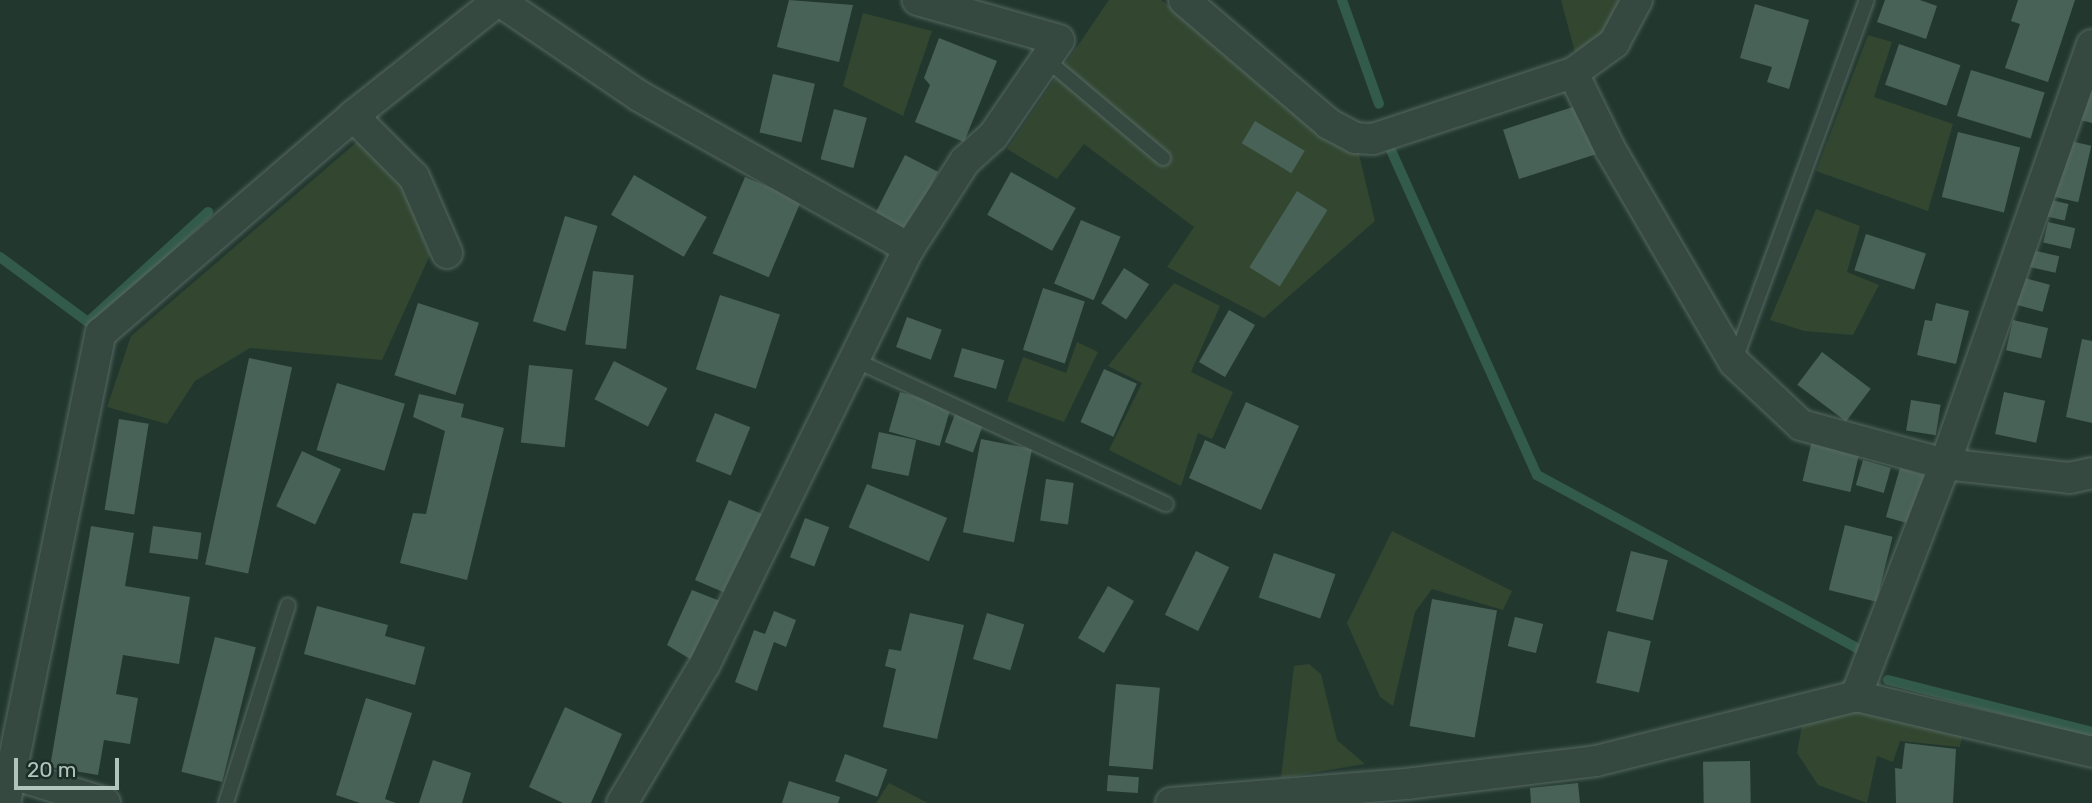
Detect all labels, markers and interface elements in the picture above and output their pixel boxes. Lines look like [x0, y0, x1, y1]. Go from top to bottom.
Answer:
scale bar [18, 744, 122, 788]
text: 20 m [27, 757, 76, 782]

